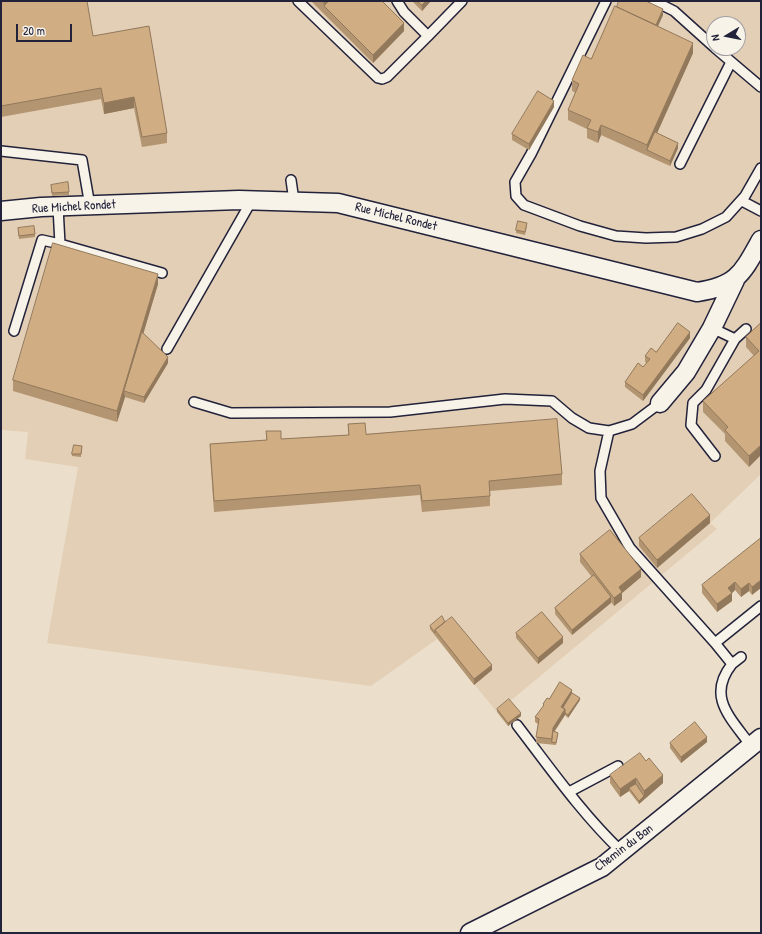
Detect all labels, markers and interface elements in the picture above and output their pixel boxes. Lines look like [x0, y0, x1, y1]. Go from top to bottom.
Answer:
scale bar [18, 16, 74, 42]
north arrow [706, 16, 746, 56]
text: 20 m [23, 22, 45, 39]
text: N [708, 34, 723, 42]
street label: Rue Michel Rondet [32, 197, 116, 217]
street label: Rue Michel Rondet [353, 199, 439, 235]
street label: Chemin du Ban [592, 821, 656, 875]

